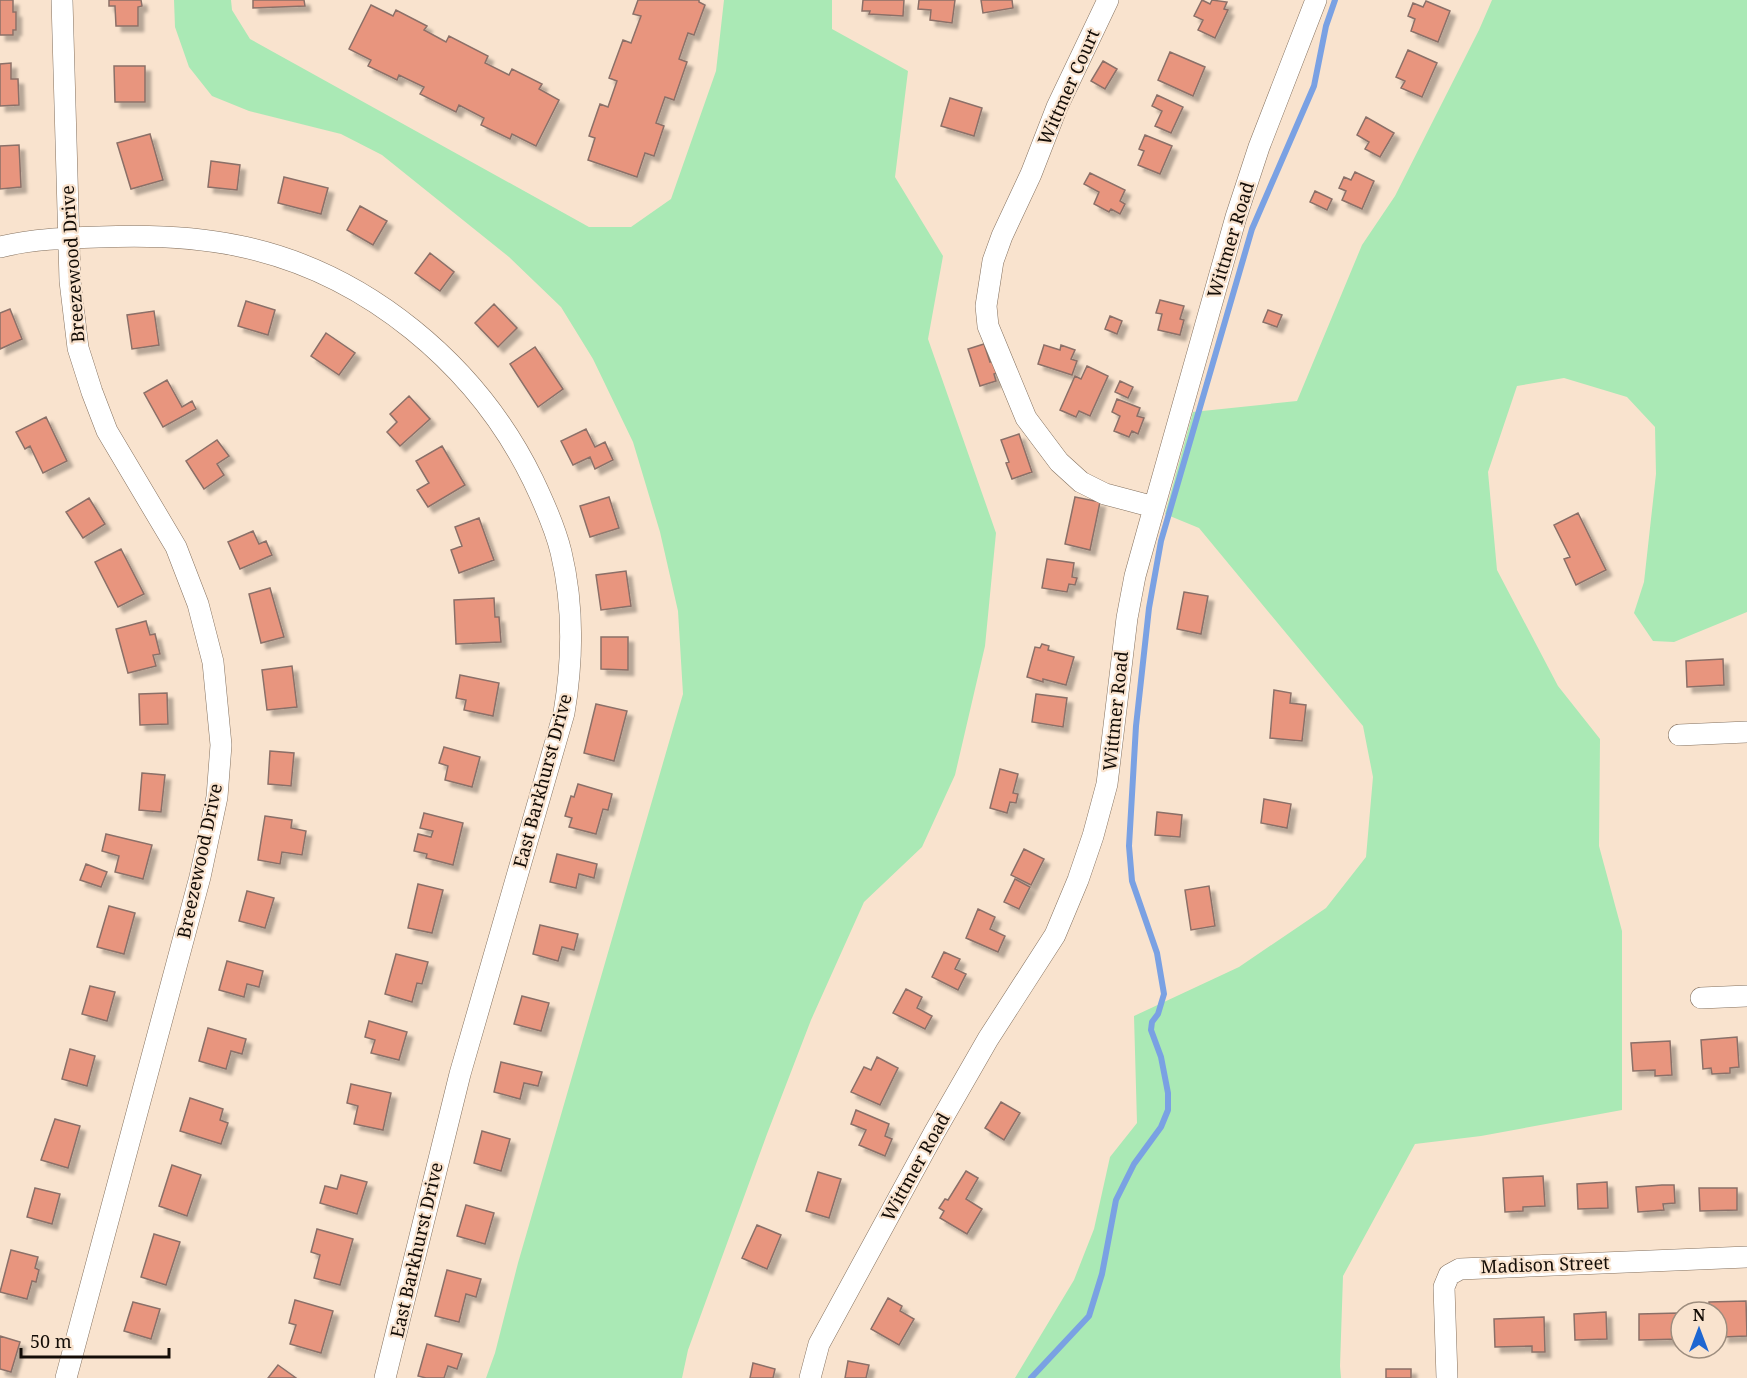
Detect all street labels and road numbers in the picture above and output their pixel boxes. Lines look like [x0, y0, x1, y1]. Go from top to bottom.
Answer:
street label: Wittmer Court [1032, 25, 1104, 148]
street label: Wittmer Road [1201, 179, 1259, 301]
street label: Breezewood Drive [55, 185, 89, 344]
street label: Wittmer Road [1097, 650, 1133, 772]
street label: East Barkhurst Drive [507, 691, 577, 870]
street label: Breezewood Drive [171, 781, 227, 940]
street label: Wittmer Road [875, 1108, 955, 1225]
street label: East Barkhurst Drive [384, 1160, 448, 1340]
street label: Madison Street [1480, 1250, 1610, 1278]

